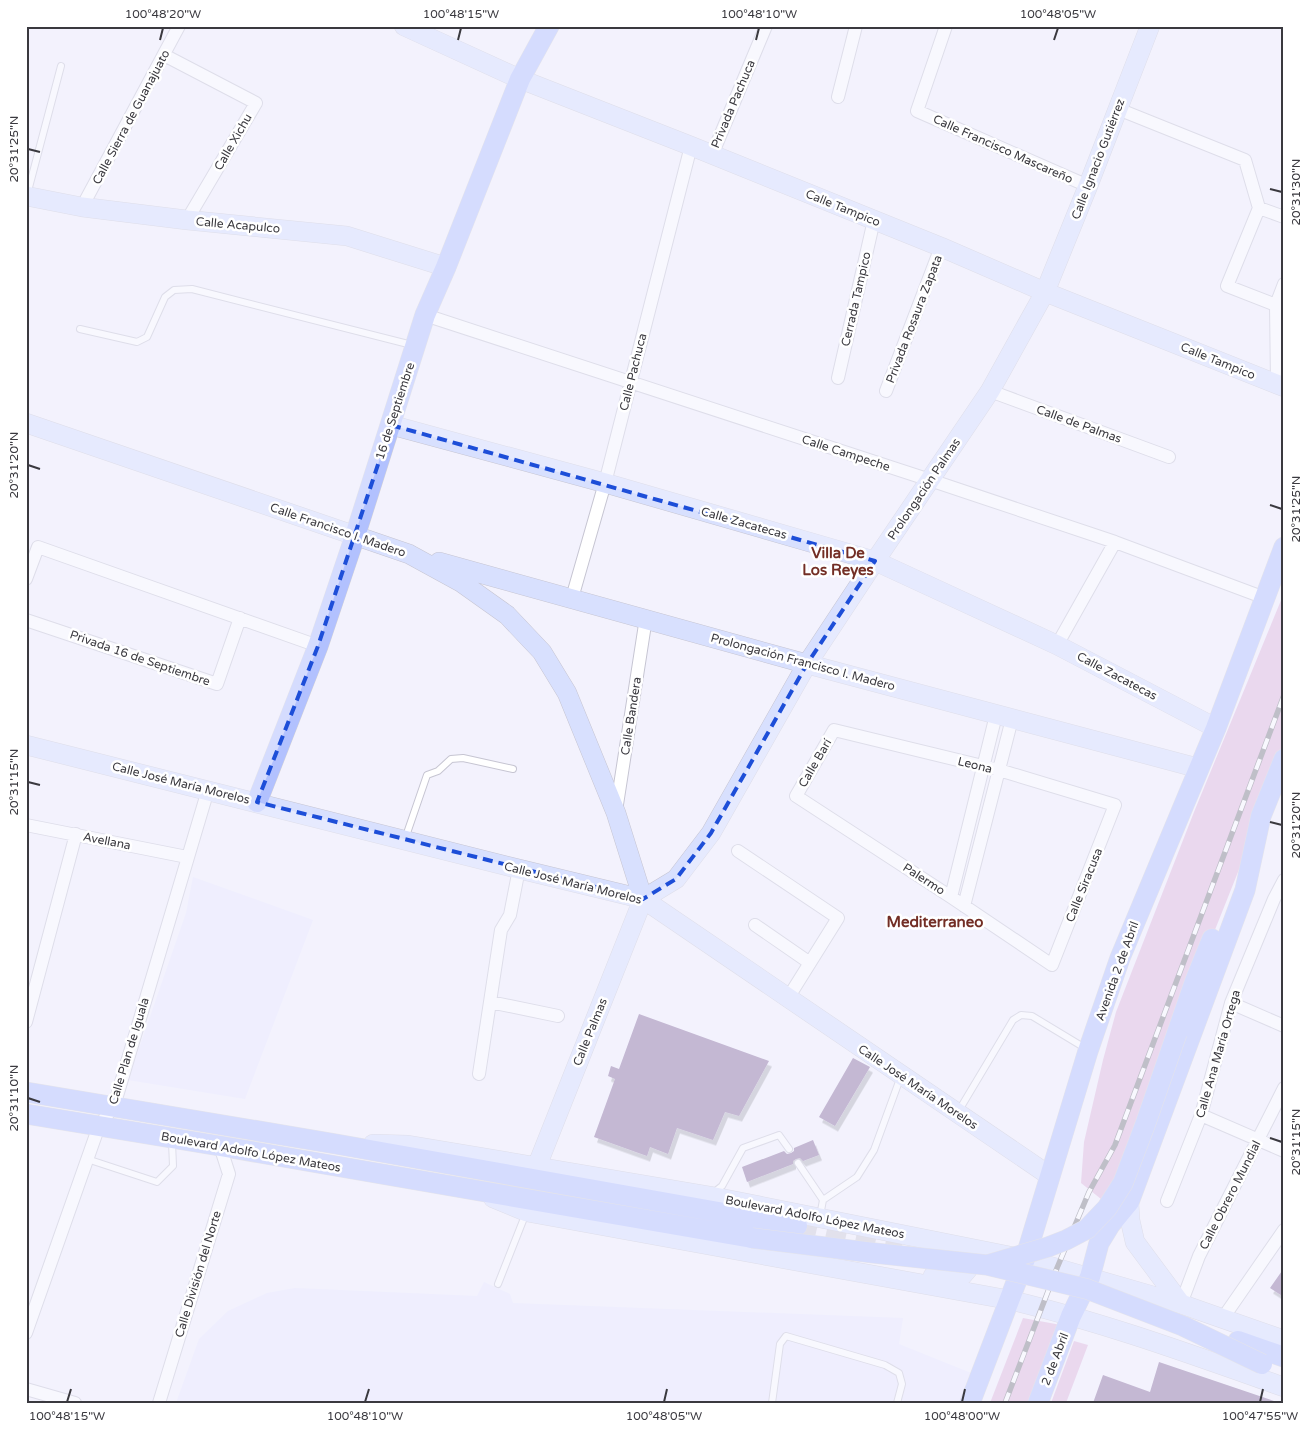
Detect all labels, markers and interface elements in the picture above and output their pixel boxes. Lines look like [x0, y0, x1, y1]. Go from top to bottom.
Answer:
text: 100°48'20"W [125, 7, 201, 21]
text: 100°48'15"W [423, 7, 499, 21]
text: 100°48'10"W [721, 7, 797, 21]
text: 100°48'05"W [1020, 7, 1096, 21]
street label: Calle Sierra de Guanajuato [89, 47, 173, 187]
street label: Privada Pachuca [708, 58, 758, 150]
street label: Calle Ignacio Gutiérrez [1068, 97, 1128, 221]
street label: Calle Xichu [211, 111, 255, 173]
street label: Calle Francisco Mascareño [931, 112, 1075, 186]
text: 20°31'25"N [7, 116, 21, 183]
text: 20°31'30"N [1289, 159, 1303, 226]
street label: Calle Tampico [804, 187, 882, 229]
street label: Calle Acapulco [195, 214, 281, 236]
street label: Cerrada Tampico [838, 250, 874, 348]
street label: Privada Rosaura Zapata [883, 253, 945, 385]
street label: Calle Pachuca [617, 332, 649, 412]
street label: Calle Tampico [1179, 340, 1257, 382]
street label: 16 de Septiembre [373, 360, 417, 461]
street label: Calle de Palmas [1035, 402, 1124, 446]
text: 20°31'20"N [7, 432, 21, 499]
street label: Calle Campeche [800, 432, 892, 474]
street label: Prolongación Palmas [885, 435, 963, 543]
text: 20°31'25"N [1289, 476, 1303, 543]
street label: Calle Francisco I. Madero [268, 500, 408, 560]
street label: Calle Zacatecas [700, 504, 789, 542]
district label: Villa De Los Reyes [802, 544, 874, 580]
street label: Privada 16 de Septiembre [68, 627, 212, 689]
street label: Prolongación Francisco I. Madero [709, 631, 897, 693]
street label: Calle Zacatecas [1075, 649, 1160, 703]
street label: Calle Bandera [618, 676, 644, 756]
street label: Calle Barí [796, 736, 834, 790]
text: 20°31'15"N [7, 749, 21, 816]
street label: Leona [956, 754, 994, 776]
street label: Calle José María Morelos [111, 759, 251, 807]
text: 20°31'20"N [1289, 792, 1303, 859]
street label: Avellana [82, 830, 132, 852]
street label: Calle Siracusa [1063, 846, 1105, 924]
street label: Calle José María Morelos [503, 859, 643, 907]
street label: Palermo [900, 860, 948, 898]
district label: Mediterraneo [887, 913, 983, 931]
street label: Avenida 2 de Abril [1093, 920, 1141, 1022]
street label: Calle Ana María Ortega [1193, 988, 1243, 1120]
street label: Calle Plan de Iguala [106, 996, 152, 1106]
street label: Calle Palmas [570, 996, 610, 1068]
street label: Calle José María Morelos [856, 1042, 981, 1132]
text: 20°31'10"N [7, 1065, 21, 1132]
text: 20°31'15"N [1289, 1109, 1303, 1176]
street label: Boulevard Adolfo López Mateos [160, 1129, 342, 1175]
street label: Calle Obrero Mundial [1196, 1138, 1264, 1252]
street label: Boulevard Adolfo López Mateos [724, 1193, 906, 1241]
street label: Calle División del Norte [172, 1209, 224, 1339]
street label: 2 de Abril [1039, 1331, 1071, 1387]
text: 100°48'15"W [29, 1409, 105, 1423]
text: 100°48'10"W [327, 1409, 403, 1423]
text: 100°48'05"W [626, 1409, 702, 1423]
text: 100°48'00"W [924, 1409, 1000, 1423]
text: 100°47'55"W [1222, 1409, 1298, 1423]

